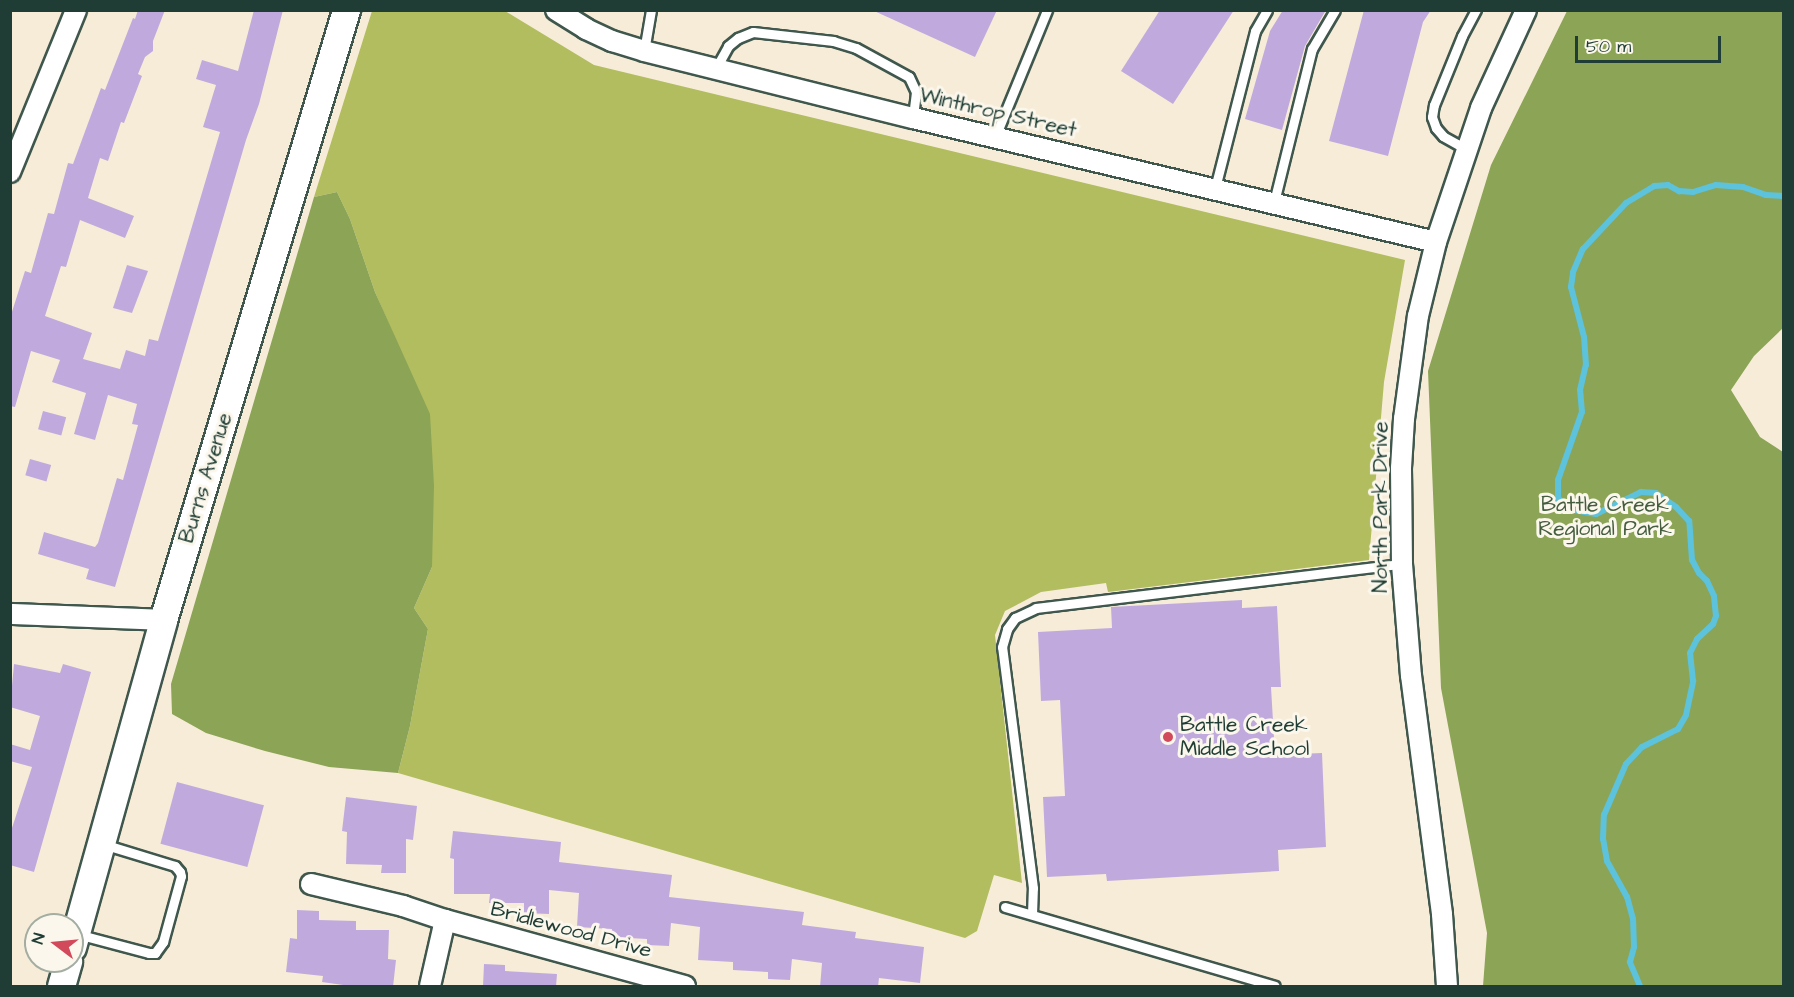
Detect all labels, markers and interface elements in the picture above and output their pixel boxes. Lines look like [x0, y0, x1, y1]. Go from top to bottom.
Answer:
scale bar [1578, 24, 1724, 62]
text: 50 m [1586, 34, 1631, 59]
street label: Winthrop Street [917, 83, 1079, 143]
street label: Burns Avenue [174, 410, 238, 546]
street label: North Park Drive [1368, 421, 1394, 593]
park label: Battle Creek Regional Park [1538, 492, 1672, 542]
place label: Battle Creek Middle School [1180, 712, 1309, 762]
marker: Battle Creek Middle School [1161, 730, 1175, 744]
street label: Bridlewood Drive [488, 896, 654, 964]
north arrow [24, 913, 84, 973]
text: N [27, 931, 51, 946]

